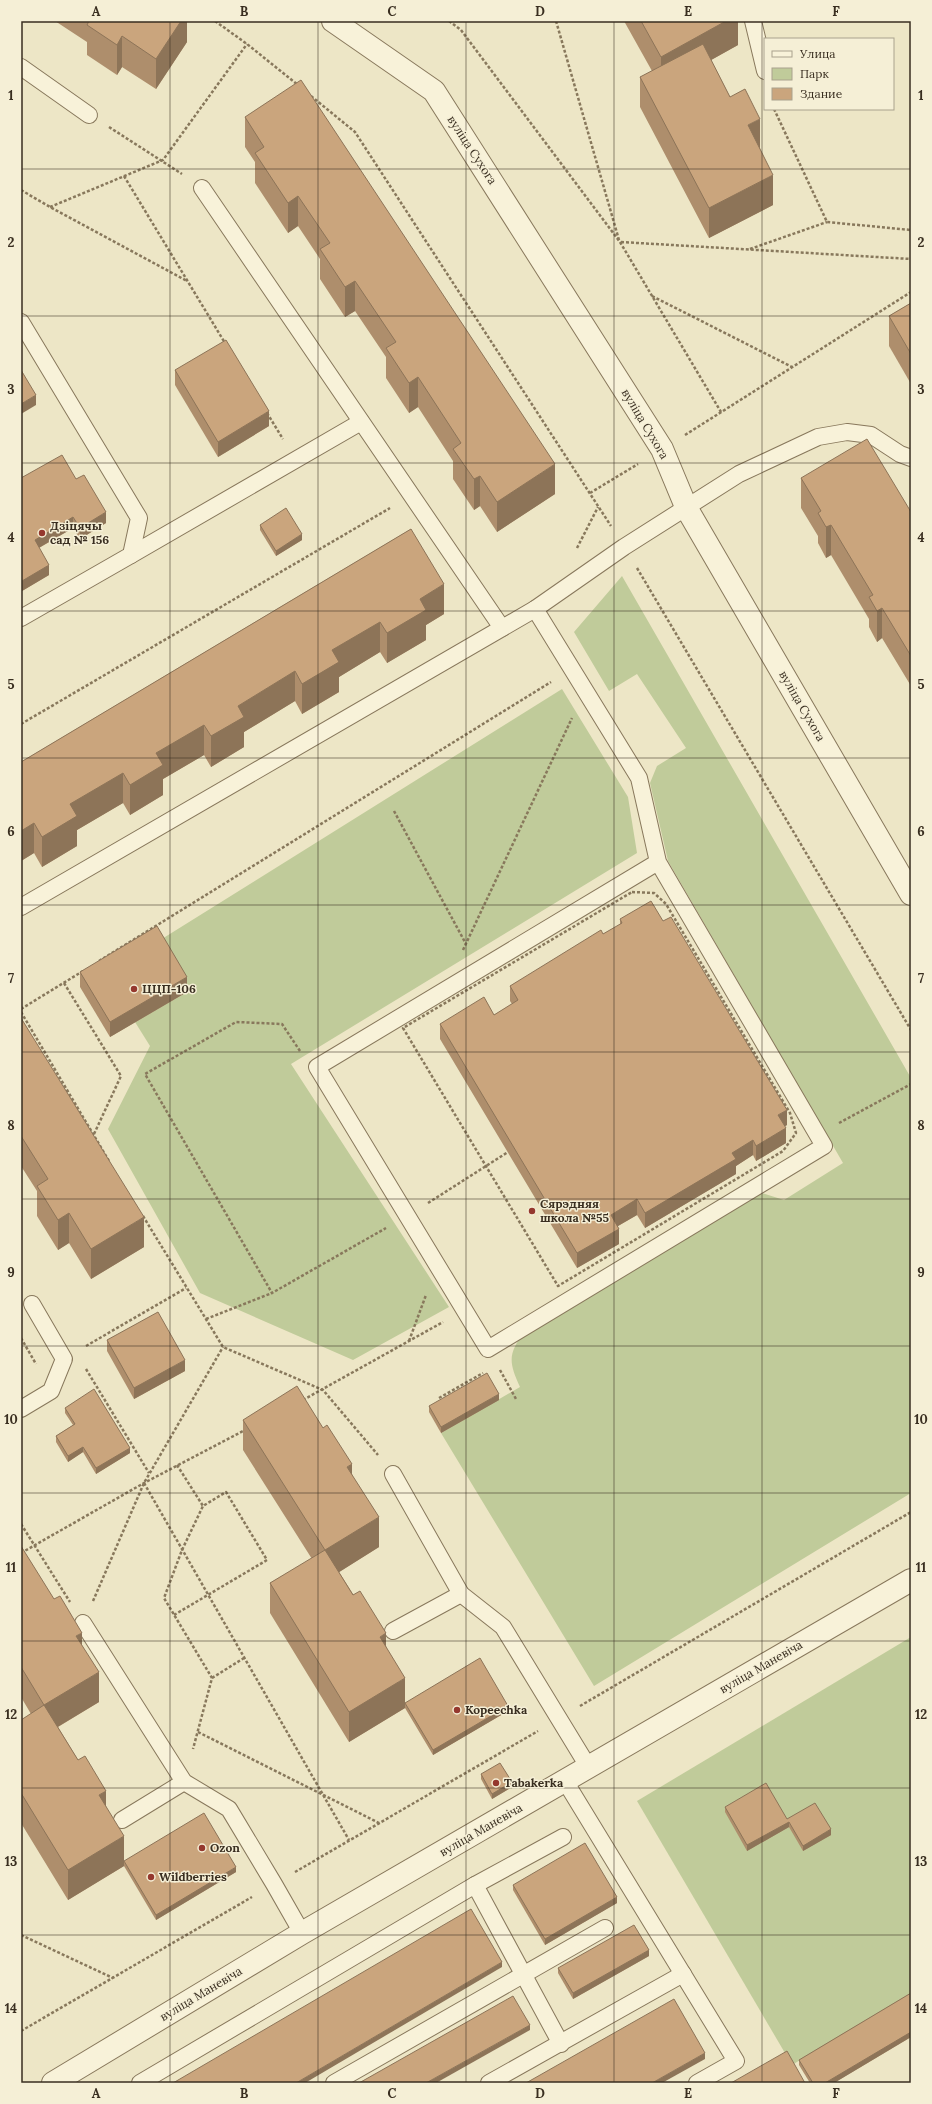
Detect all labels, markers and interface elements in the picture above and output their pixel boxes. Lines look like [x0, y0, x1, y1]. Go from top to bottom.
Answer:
text: A [92, 3, 101, 20]
text: B [240, 3, 249, 20]
text: C [388, 3, 397, 20]
text: D [535, 3, 545, 20]
text: E [684, 3, 692, 20]
text: F [832, 3, 840, 20]
legend [764, 38, 894, 110]
text: Улица [799, 46, 836, 61]
text: Парк [800, 66, 829, 81]
text: Здание [800, 86, 843, 101]
text: 1 [8, 87, 14, 104]
text: 1 [918, 87, 924, 104]
street label: вуліца Сухога [445, 112, 500, 187]
text: 2 [8, 234, 15, 251]
text: 2 [918, 234, 925, 251]
text: 3 [7, 381, 15, 398]
text: 3 [917, 381, 925, 398]
street label: вуліца Сухога [619, 386, 672, 462]
place label: Дзіцячы сад № 156 [50, 518, 109, 547]
marker: Дзіцячы сад № 156 [37, 528, 47, 538]
text: 4 [7, 529, 15, 546]
text: 4 [917, 529, 925, 546]
street label: вуліца Сухога [776, 668, 829, 744]
text: 5 [7, 676, 15, 693]
text: 5 [917, 676, 925, 693]
text: 6 [7, 823, 15, 840]
text: 6 [917, 823, 925, 840]
text: 7 [8, 970, 14, 987]
text: 7 [918, 970, 924, 987]
place label: ЦЦП-106 [142, 981, 196, 996]
marker: ЦЦП-106 [129, 984, 139, 994]
text: 8 [7, 1117, 15, 1134]
text: 8 [917, 1117, 925, 1134]
place label: Сярэдняя школа №55 [540, 1196, 610, 1225]
marker: Сярэдняя школа №55 [527, 1206, 537, 1216]
text: 9 [7, 1264, 15, 1281]
text: 9 [917, 1264, 925, 1281]
text: 10 [4, 1411, 18, 1428]
text: 10 [914, 1411, 928, 1428]
text: 11 [6, 1559, 16, 1576]
text: 11 [916, 1559, 926, 1576]
street label: вуліца Маневіча [717, 1637, 805, 1696]
place label: Kopeechka [465, 1702, 528, 1717]
marker: Kopeechka [452, 1705, 462, 1715]
text: 12 [5, 1706, 17, 1723]
text: 12 [915, 1706, 927, 1723]
place label: Tabakerka [504, 1775, 564, 1790]
marker: Tabakerka [491, 1778, 501, 1788]
street label: вуліца Маневіча [437, 1800, 525, 1859]
place label: Ozon [210, 1840, 240, 1855]
marker: Ozon [197, 1843, 207, 1853]
text: 13 [5, 1853, 17, 1870]
text: 13 [915, 1853, 927, 1870]
place label: Wildberries [159, 1869, 227, 1884]
marker: Wildberries [146, 1872, 156, 1882]
street label: вуліца Маневіча [157, 1963, 245, 2024]
text: 14 [5, 2000, 17, 2017]
text: 14 [915, 2000, 927, 2017]
text: A [92, 2085, 101, 2102]
text: B [240, 2085, 249, 2102]
text: C [388, 2085, 397, 2102]
text: D [535, 2085, 545, 2102]
text: E [684, 2085, 692, 2102]
text: F [832, 2085, 840, 2102]

